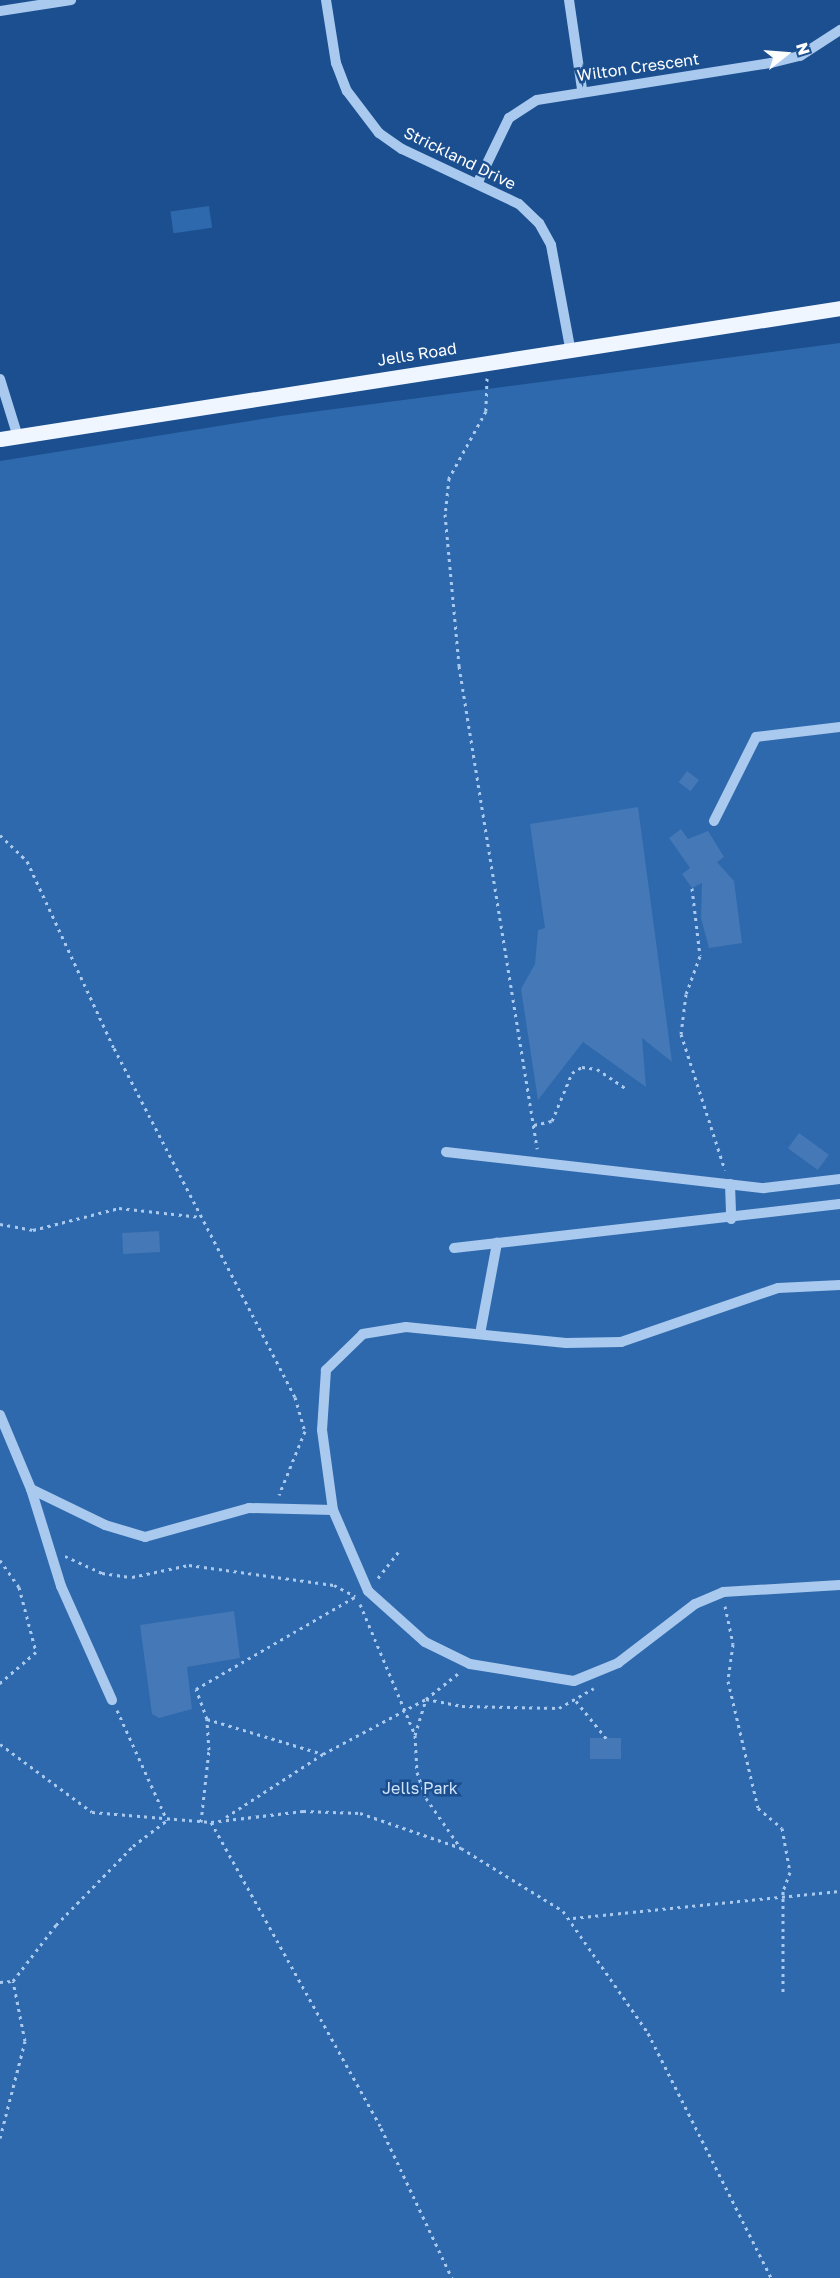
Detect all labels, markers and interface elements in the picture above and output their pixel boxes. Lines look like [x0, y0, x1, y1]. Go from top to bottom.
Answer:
north arrow [756, 24, 816, 84]
text: N [792, 40, 815, 57]
street label: Wilton Crescent [576, 49, 700, 85]
street label: Strickland Drive [401, 123, 519, 193]
street label: Jells Road [376, 338, 458, 370]
park label: Jells Park [382, 1778, 458, 1798]

